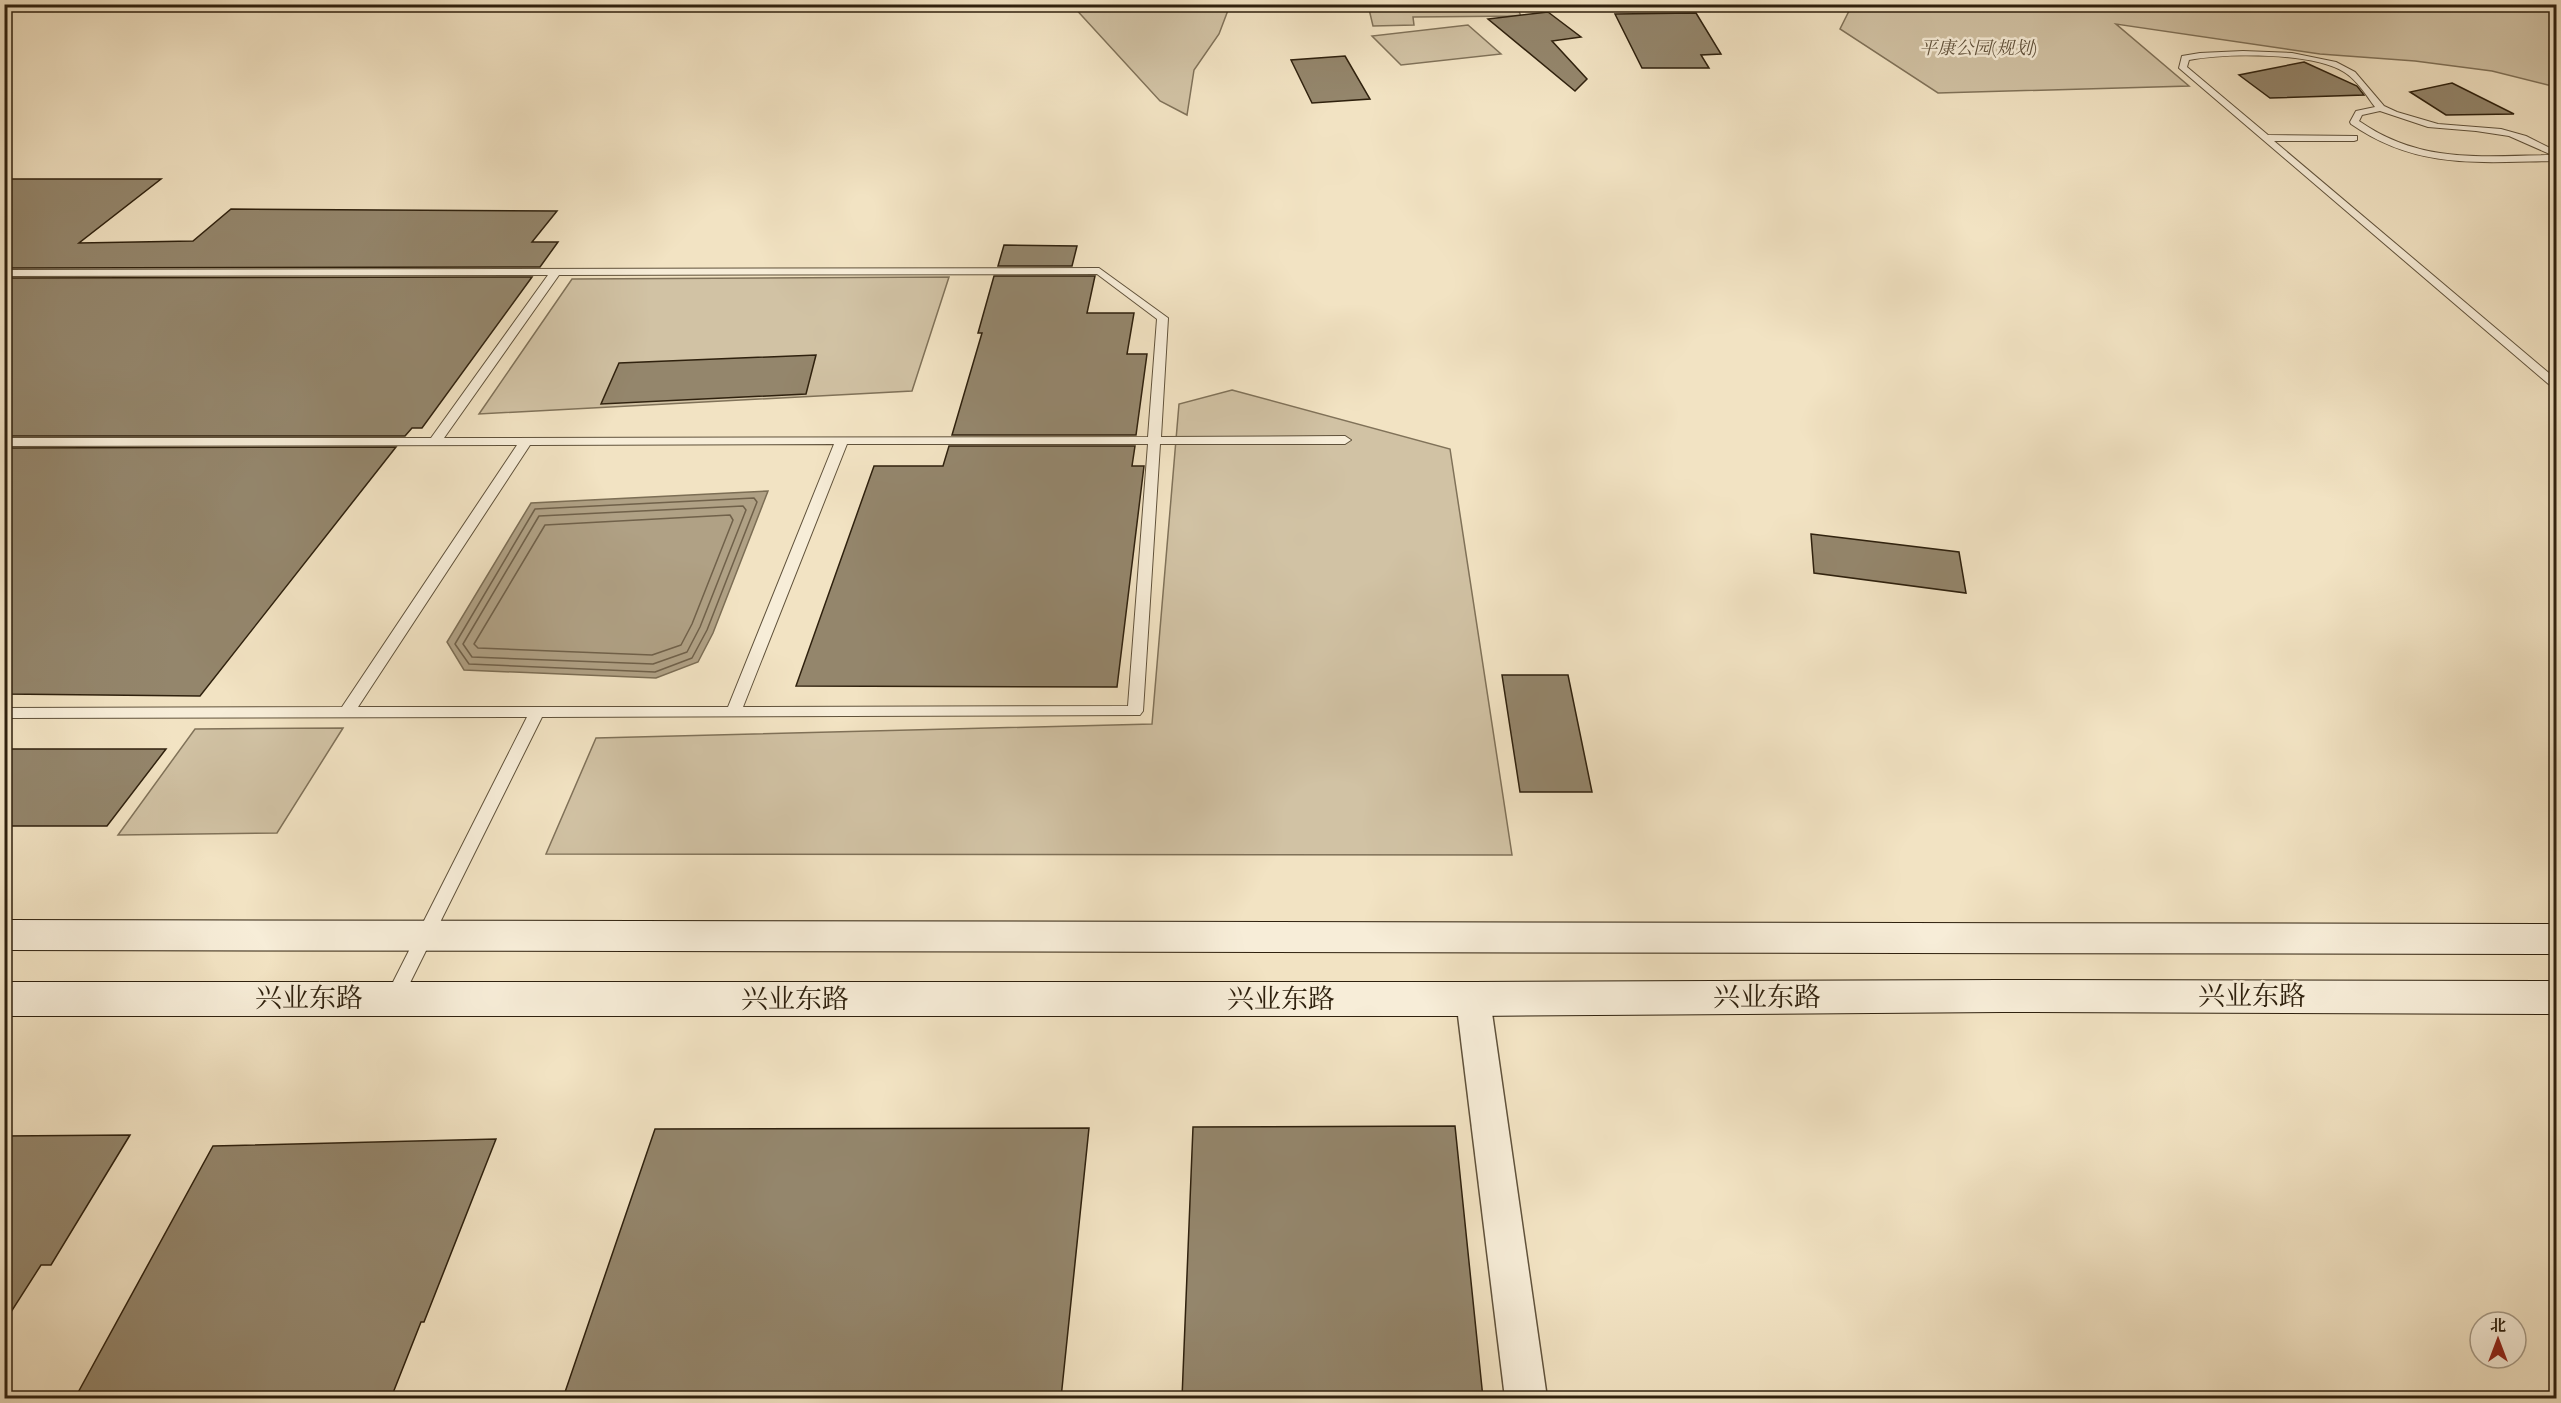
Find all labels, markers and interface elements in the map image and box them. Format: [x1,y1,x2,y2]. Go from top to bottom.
park label: 平康公园(规划) [1919,37,2037,60]
street label: 兴业东路 [2198,980,2306,1013]
street label: 兴业东路 [1713,981,1821,1014]
street label: 兴业东路 [255,982,363,1015]
street label: 兴业东路 [741,983,849,1016]
street label: 兴业东路 [1227,983,1335,1016]
north arrow [2468,1310,2528,1370]
text: 北 [2490,1316,2506,1336]

